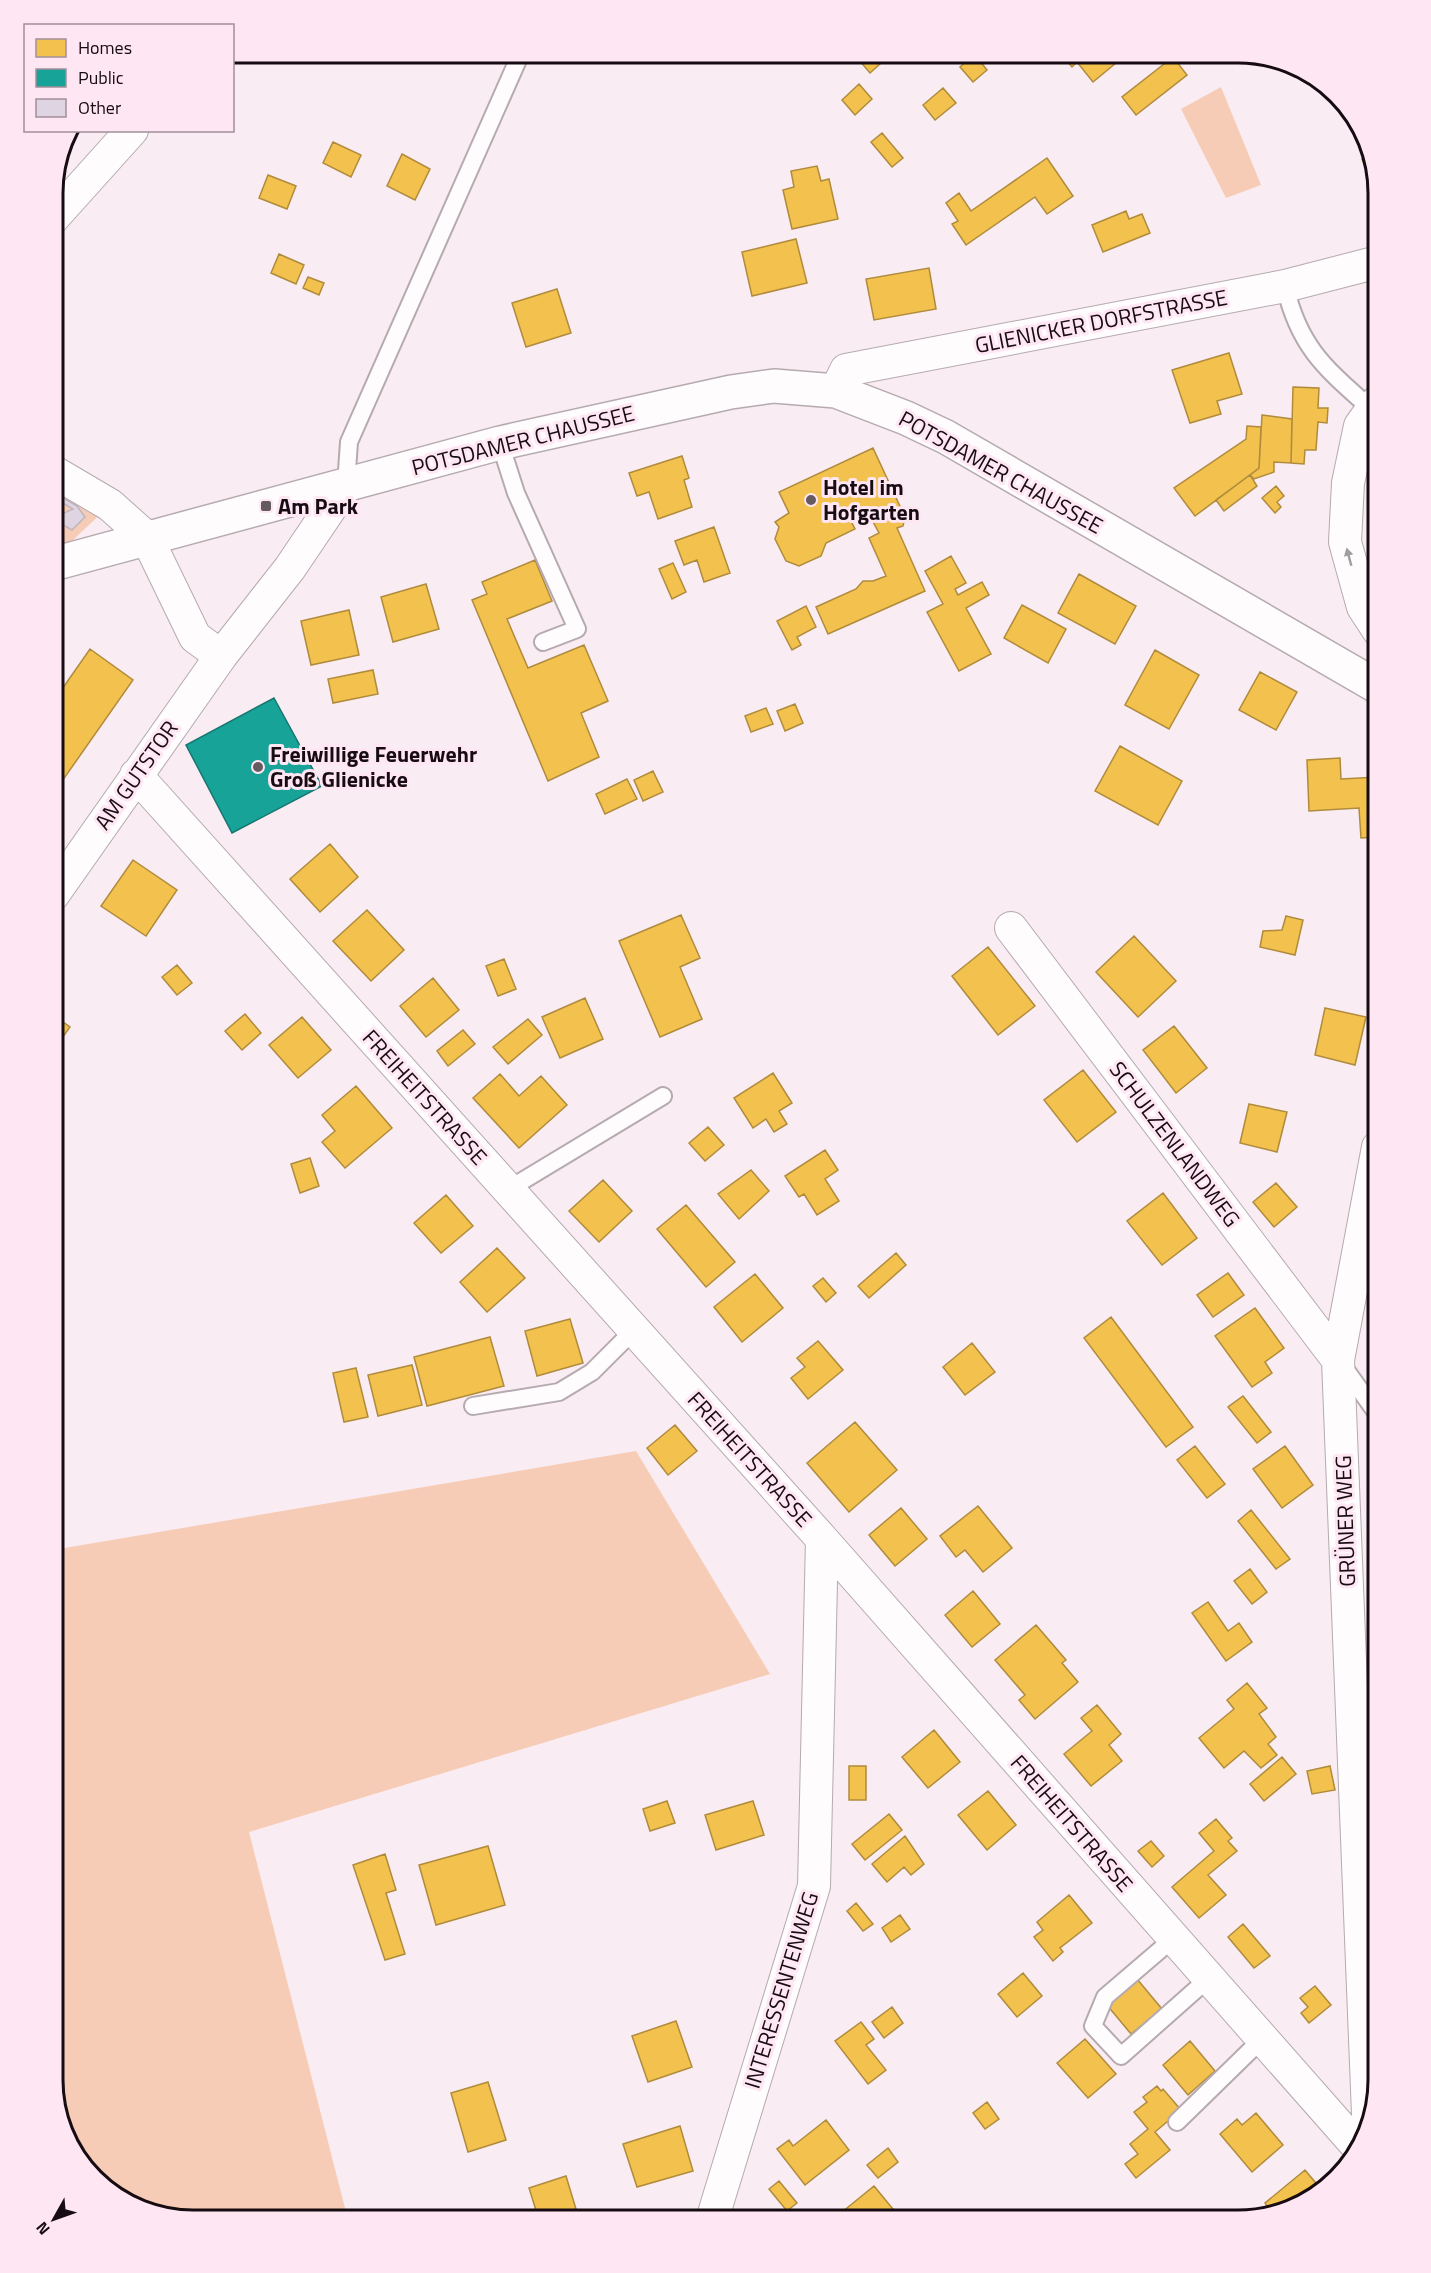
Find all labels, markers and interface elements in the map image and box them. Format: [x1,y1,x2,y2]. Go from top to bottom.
legend [24,24,234,132]
text: Homes [78,34,132,61]
text: Public [78,64,124,91]
text: Other [78,94,121,121]
street label: GLIENICKER DORFSTRASSE [972,280,1230,362]
street label: POTSDAMER CHAUSSEE [408,396,638,484]
street label: POTSDAMER CHAUSSEE [893,402,1109,542]
place label: Hotel im Hofgarten [823,470,920,529]
place label: Am Park [278,489,359,523]
marker: Hotel im Hofgarten [804,493,818,507]
marker: Am Park [259,499,273,513]
one-way arrow [1344,548,1354,566]
street label: AM GUTSTOR [86,713,186,837]
place label: Freiwillige Feuerwehr Groß Glienicke [270,737,477,796]
marker: Freiwillige Feuerwehr Groß Glienicke [251,760,265,774]
street label: FREIHEITSTRASSE [355,1021,495,1173]
street label: SCHULZENLANDWEG [1101,1054,1249,1234]
street label: FREIHEITSTRASSE [680,1383,820,1535]
street label: GRÜNER WEG [1326,1455,1364,1587]
street label: FREIHEITSTRASSE [1003,1747,1141,1899]
street label: INTERESSENTENWEG [735,1887,827,2093]
north arrow [24,2189,84,2249]
text: N [30,2217,55,2241]

